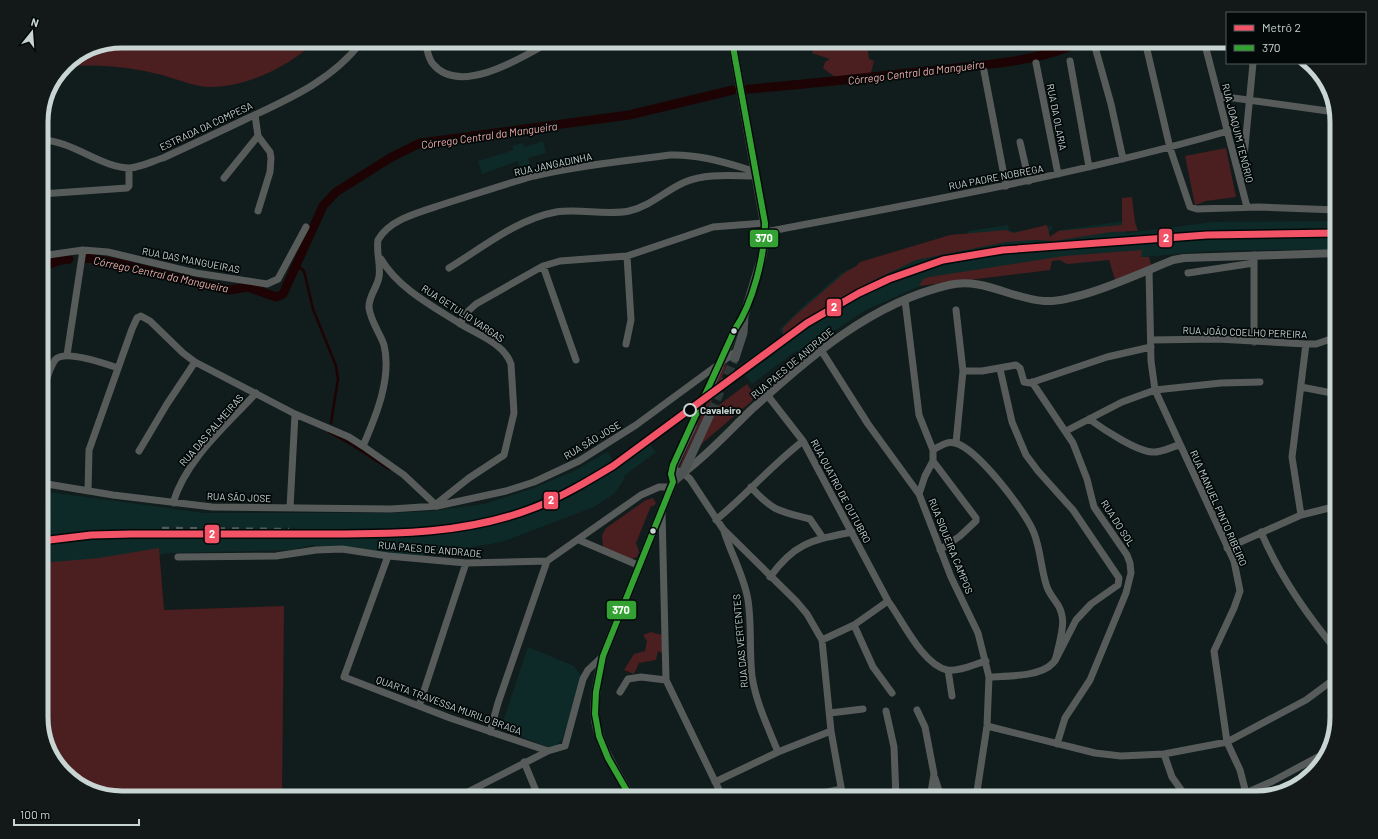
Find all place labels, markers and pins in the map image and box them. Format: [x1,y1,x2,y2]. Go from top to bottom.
unlabelled marker [729,326,739,336]
marker: Cavaleiro [683,403,697,417]
place label: Cavaleiro [700,404,742,416]
unlabelled marker [648,526,658,536]

